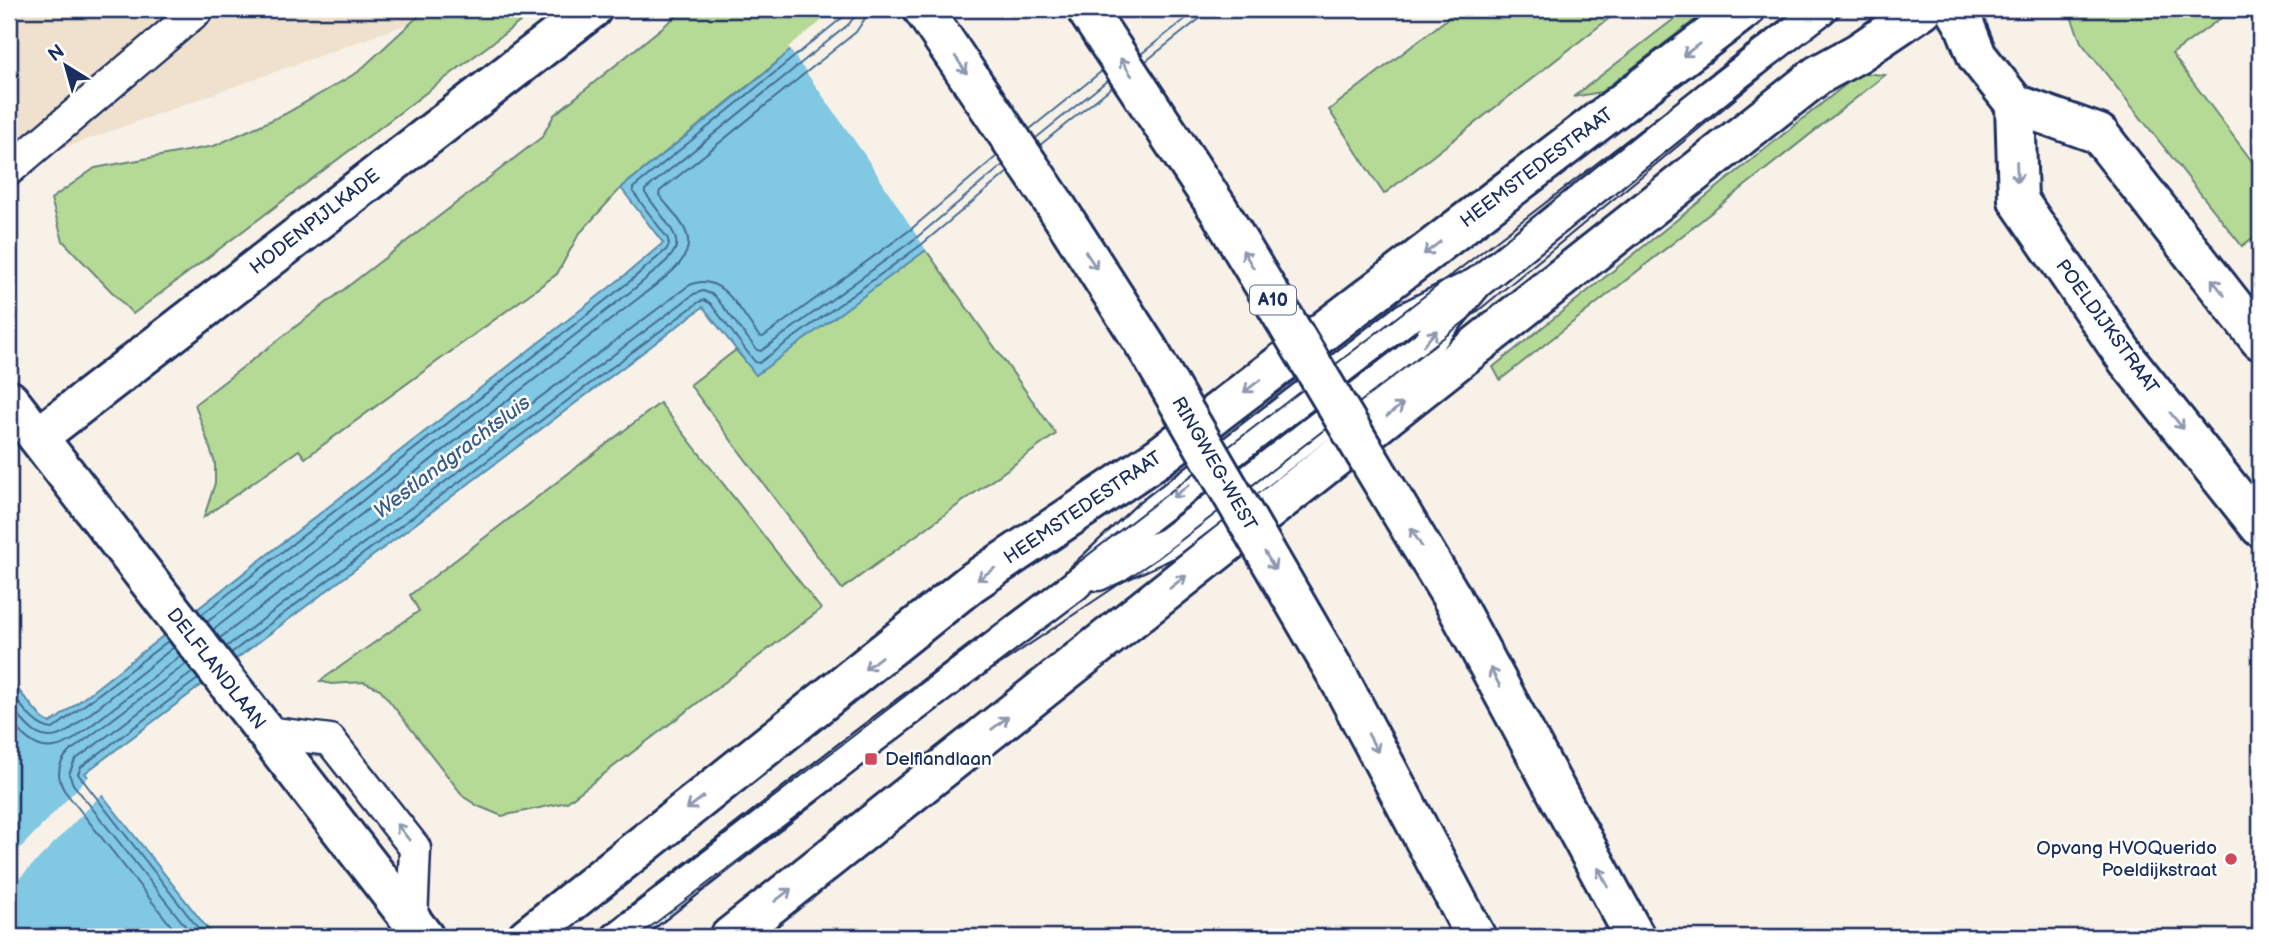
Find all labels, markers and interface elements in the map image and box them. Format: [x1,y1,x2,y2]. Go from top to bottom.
north arrow [32,32,102,102]
text: N [44,40,69,67]
one-way arrow [1682,43,1701,58]
one-way arrow [954,55,968,74]
one-way arrow [1118,58,1133,77]
street label: HEEMSTEDESTRAAT [1456,103,1618,233]
one-way arrow [2010,160,2023,183]
street label: HODENPIJLKADE [246,164,384,280]
one-way arrow [1424,241,1442,256]
one-way arrow [1241,249,1255,269]
one-way arrow [1084,250,1098,270]
street label: POELDIJKSTRAAT [2050,255,2164,399]
one-way arrow [2211,278,2226,296]
road number: A10 [1250,286,1296,314]
one-way arrow [1422,330,1438,348]
one-way arrow [1243,379,1261,394]
water label: Westlandgrachtsluis [369,390,536,524]
street label: RINGWEG-WEST [1166,393,1262,535]
one-way arrow [1385,403,1404,418]
one-way arrow [2169,412,2184,430]
street label: HEEMSTEDESTRAAT [1000,446,1167,569]
one-way arrow [1172,483,1191,498]
one-way arrow [1409,528,1423,548]
one-way arrow [1264,550,1278,570]
one-way arrow [976,567,996,581]
one-way arrow [1169,574,1187,589]
street label: DELFLANDLAAN [161,604,271,734]
one-way arrow [865,655,883,670]
one-way arrow [1488,667,1501,688]
one-way arrow [990,716,1009,731]
one-way arrow [1367,732,1381,752]
place label: Delflandlaan [885,748,992,771]
marker: Delflandlaan [863,751,879,767]
one-way arrow [686,796,704,811]
one-way arrow [395,824,410,842]
place label: Opvang HVOQuerido Poeldijkstraat [2036,837,2217,882]
marker: Opvang HVOQuerido Poeldijkstraat [2223,851,2239,867]
one-way arrow [1595,867,1609,888]
one-way arrow [774,887,792,902]

